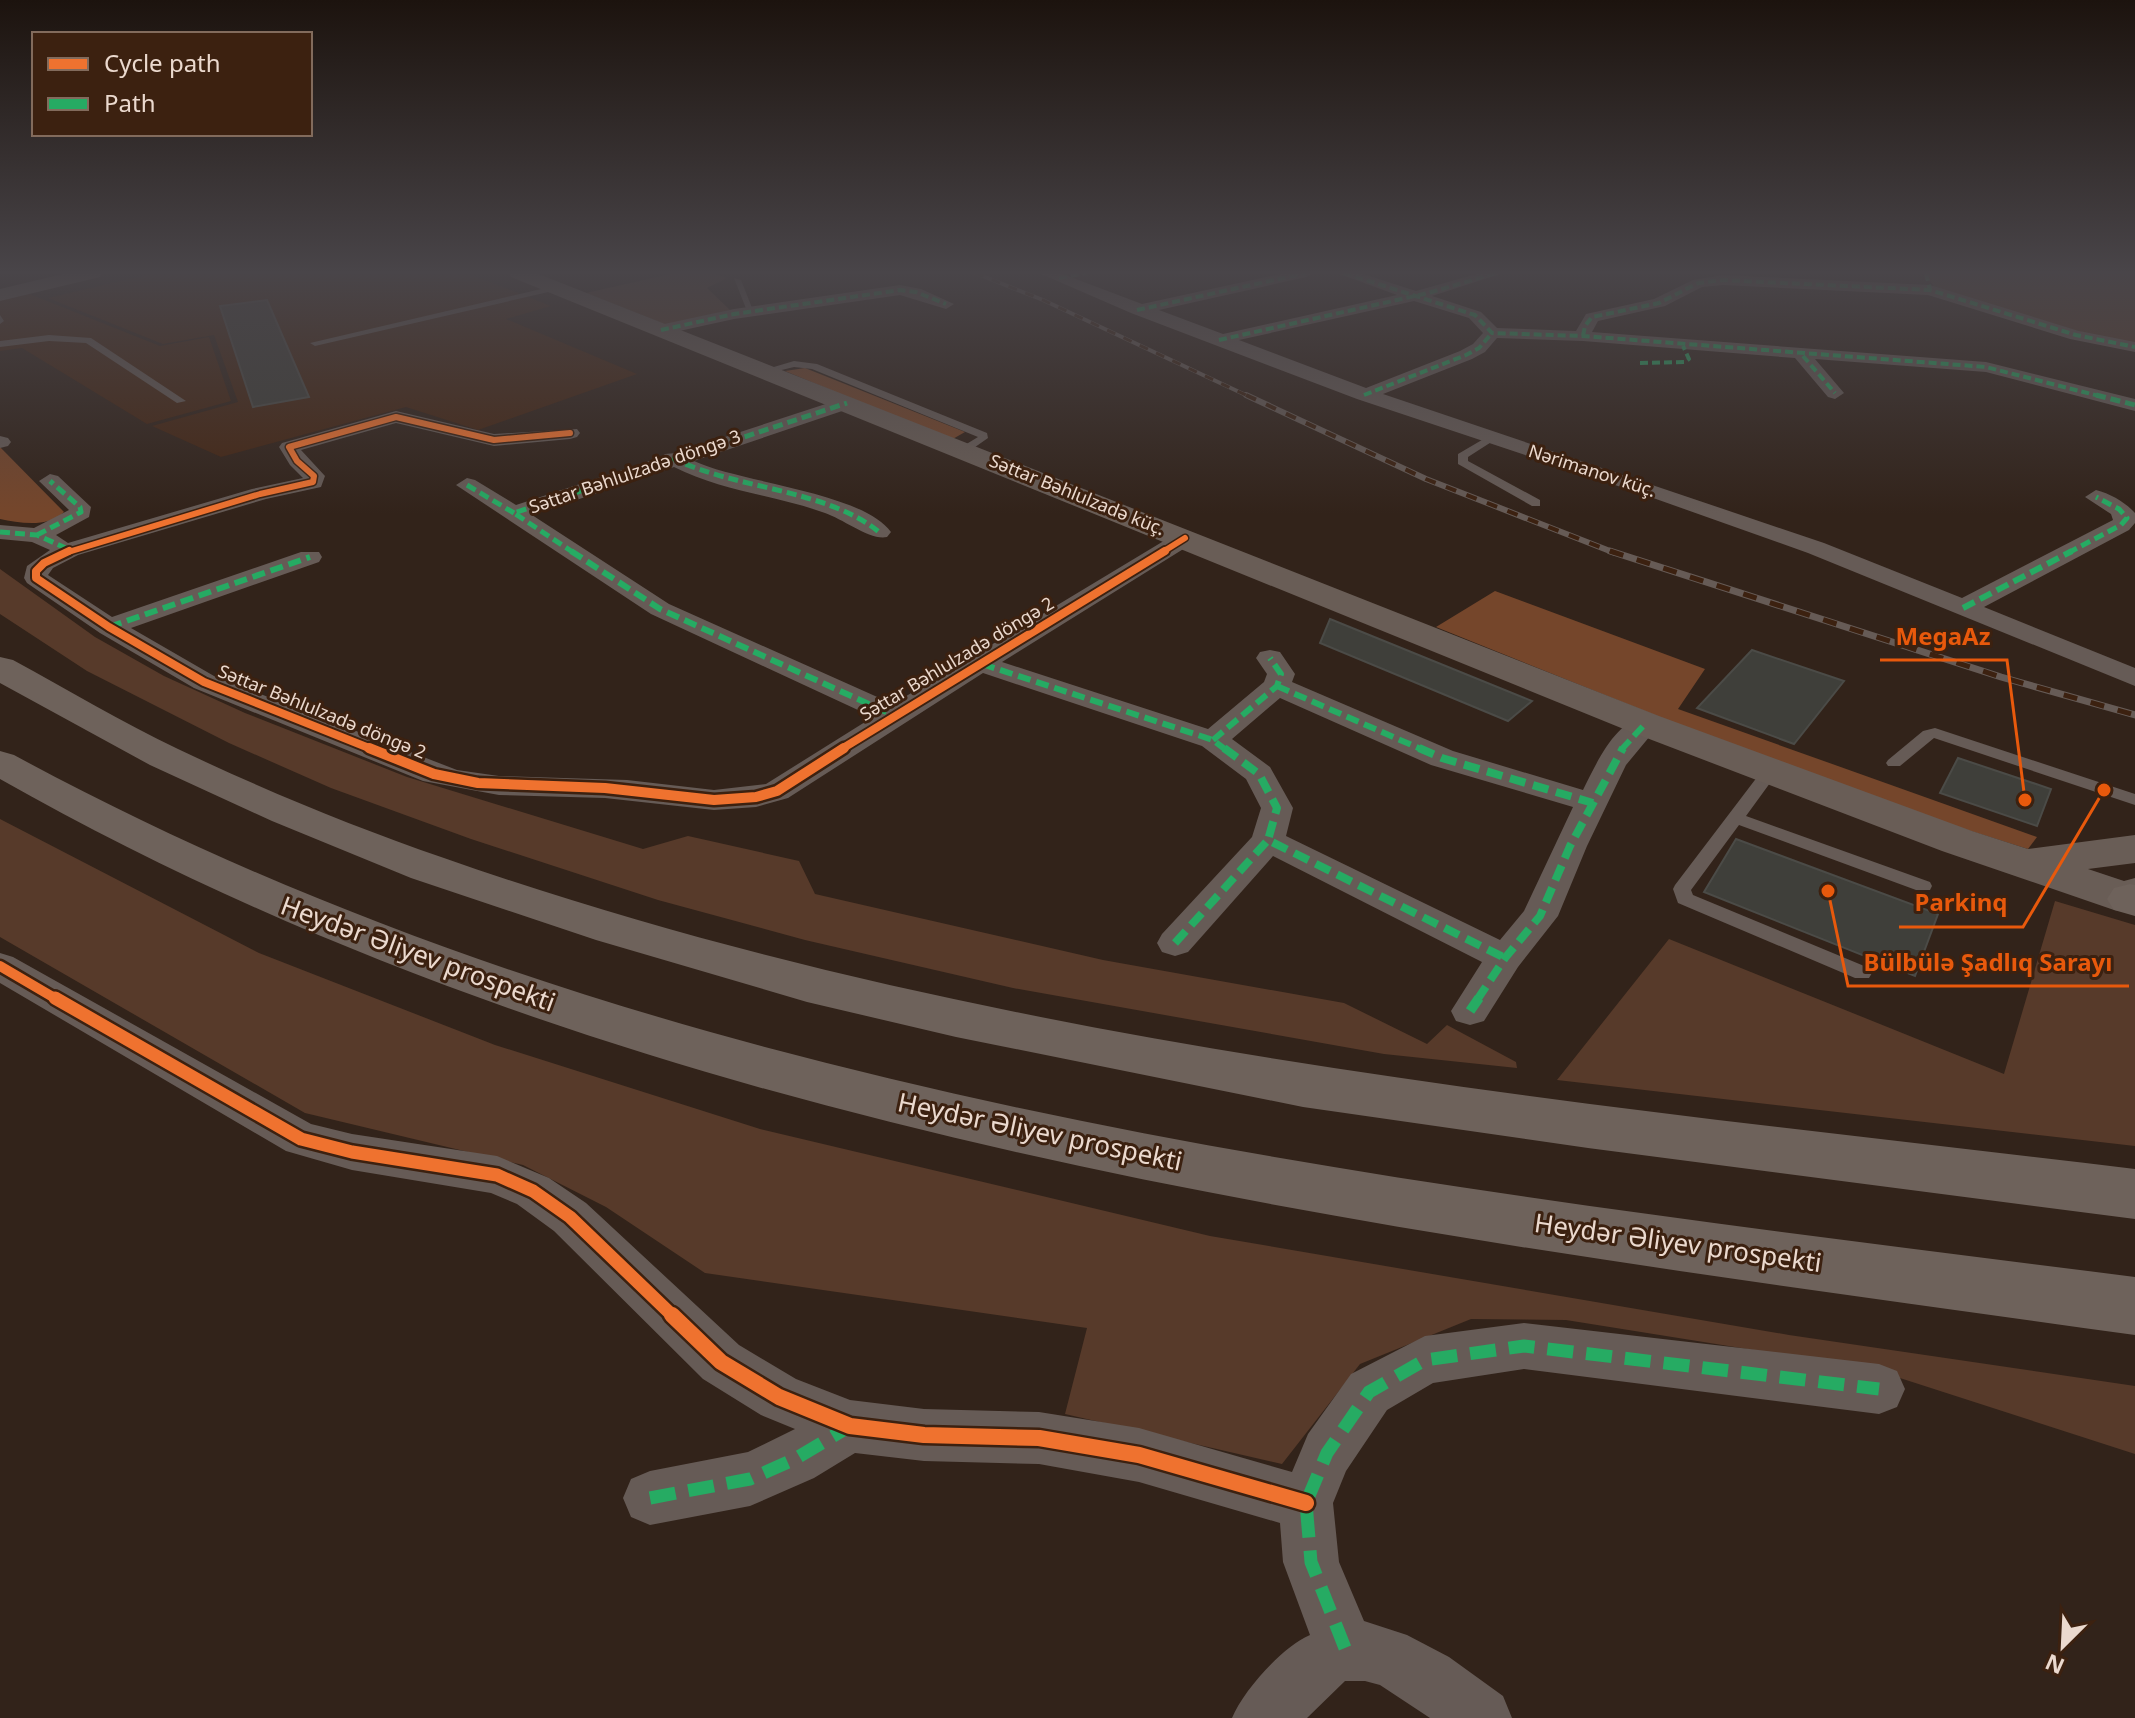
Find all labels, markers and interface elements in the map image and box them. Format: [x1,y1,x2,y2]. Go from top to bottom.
legend [32,32,312,136]
text: Cycle path [104,46,221,79]
text: Path [104,86,155,119]
street label: Səttar Bəhlulzadə döngə 3 [526,424,744,519]
street label: Nərimanov küç. [1526,438,1659,502]
street label: Səttar Bəhlulzadə küç. [986,448,1169,540]
street label: Səttar Bəhlulzadə döngə 2 [855,591,1058,726]
callout: MegaAz [1880,612,2007,660]
text: MegaAz [1896,619,1991,652]
street label: Səttar Bəhlulzadə döngə 2 [215,658,430,764]
callout: Parkinq [1899,879,2023,927]
text: Parkinq [1915,885,2007,918]
street label: Heydər Əliyev prospekti [276,887,561,1020]
callout: Bülbülə Şadlıq Sarayı [1848,938,2129,986]
text: Bülbülə Şadlıq Sarayı [1864,945,2112,978]
street label: Heydər Əliyev prospekti [895,1083,1186,1179]
street label: Heydər Əliyev prospekti [1532,1204,1824,1280]
north arrow [2023,1606,2103,1686]
text: N [2040,1648,2069,1683]

